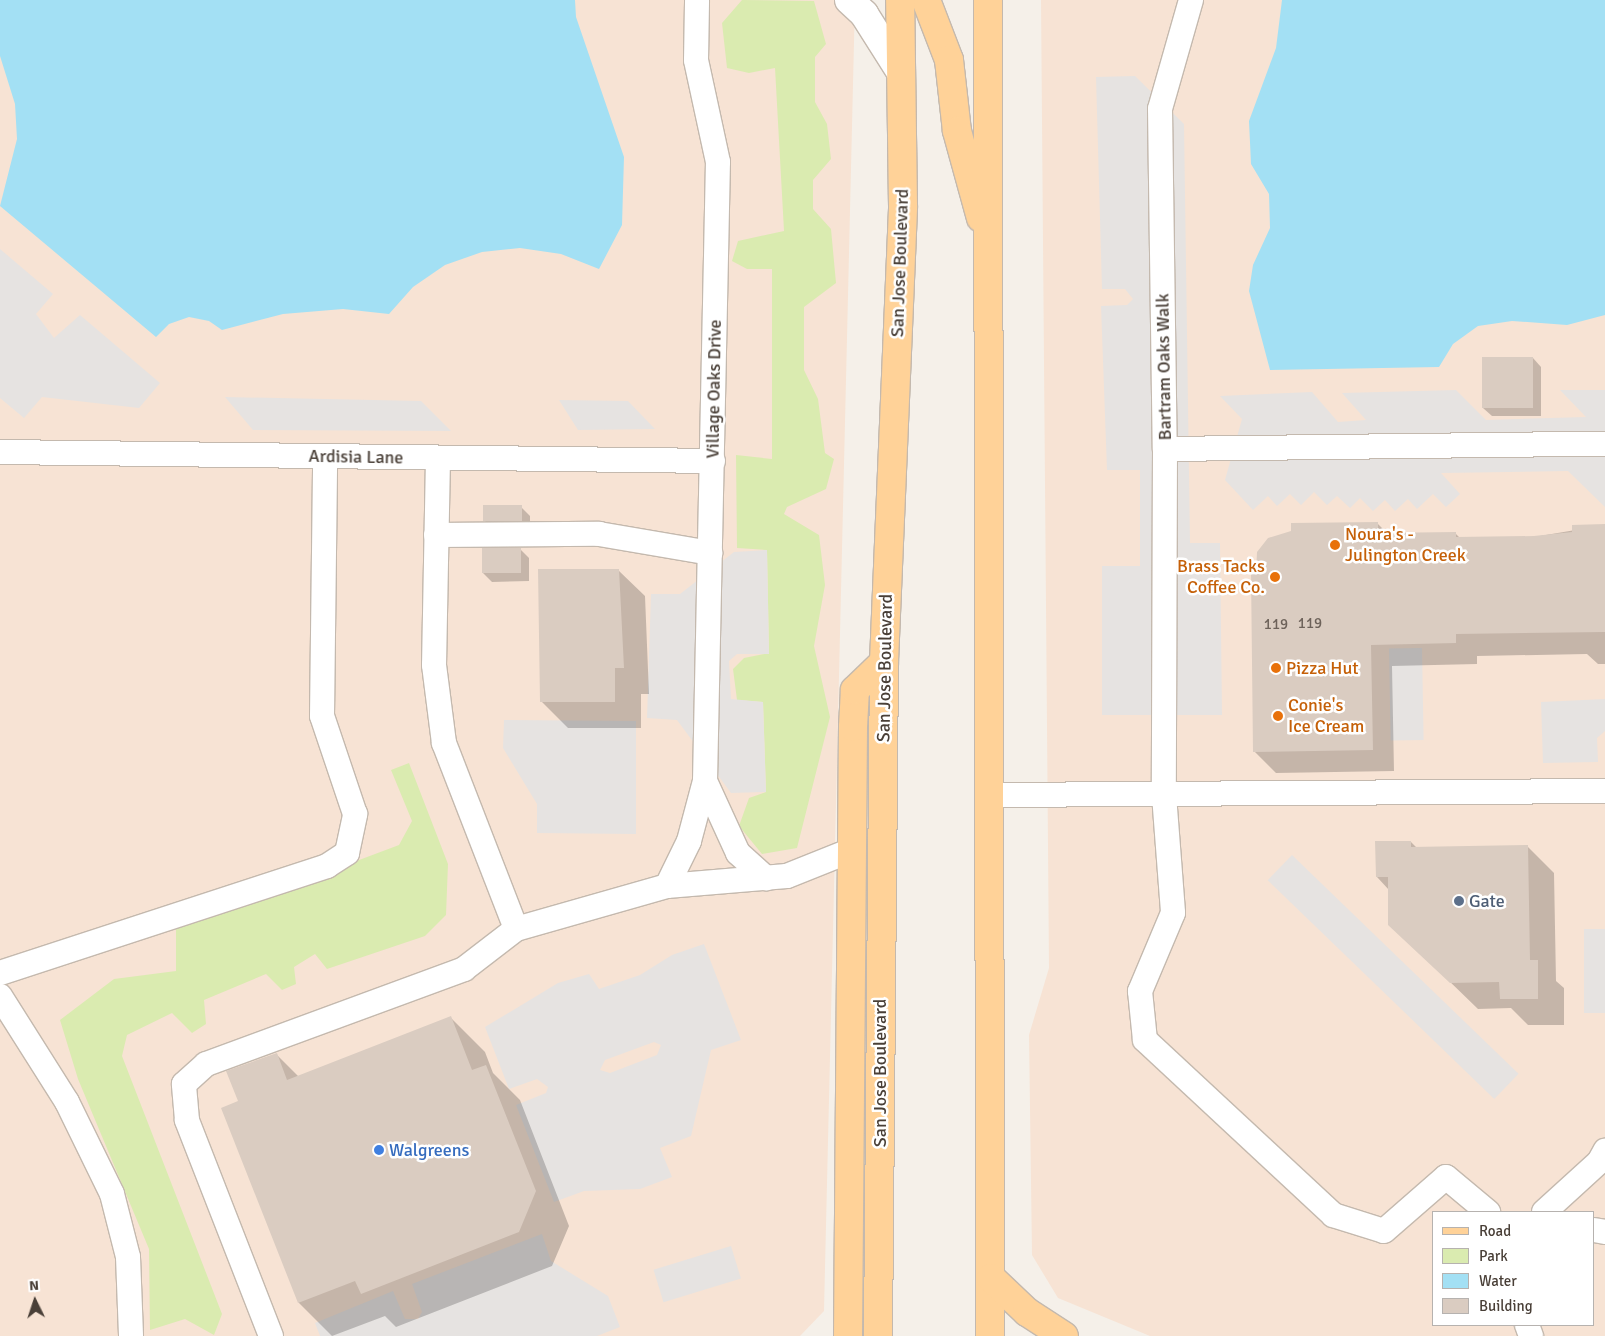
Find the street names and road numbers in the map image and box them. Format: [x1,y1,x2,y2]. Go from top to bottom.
street label: San Jose Boulevard [887,188,913,338]
street label: Bartram Oaks Walk [1152,293,1176,441]
street label: Village Oaks Drive [702,319,726,459]
street label: Ardisia Lane [308,445,404,469]
street label: San Jose Boulevard [873,594,897,742]
street label: San Jose Boulevard [869,999,891,1147]

